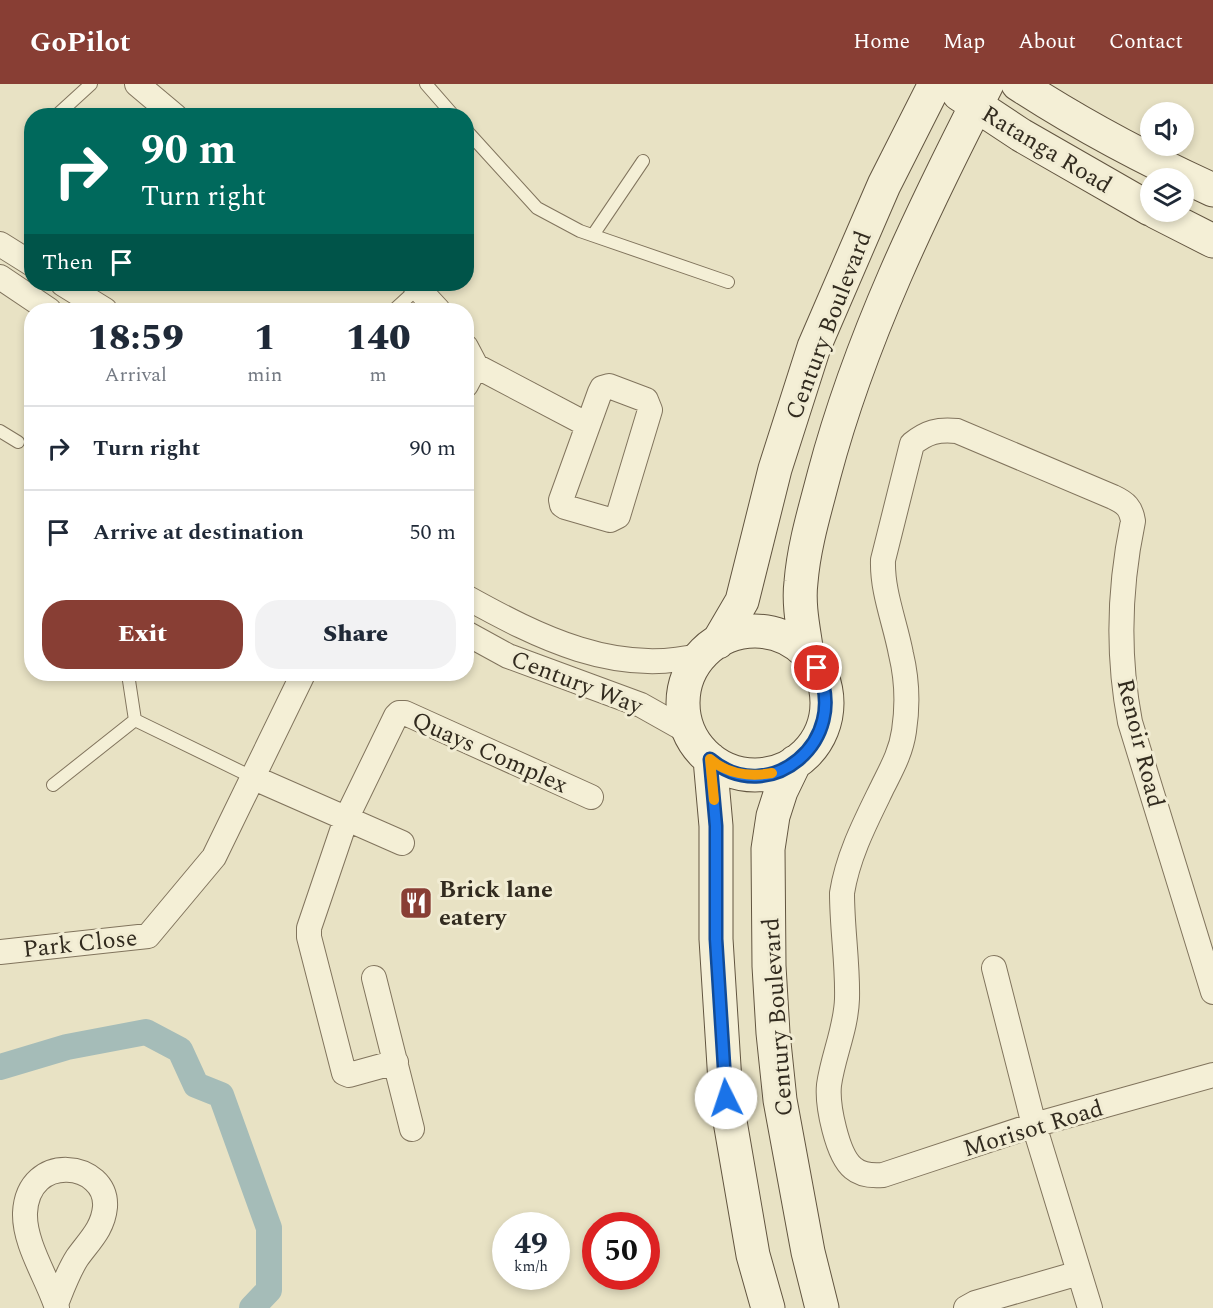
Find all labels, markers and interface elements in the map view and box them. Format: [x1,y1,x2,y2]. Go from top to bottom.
text: GoPilot [30,21,131,64]
text: Home [853,26,910,58]
text: Map [943,26,985,58]
text: About [1018,26,1076,58]
text: Contact [1109,26,1183,58]
street label: Ratanga Road [974,97,1119,203]
map controls [1140,102,1194,222]
button: sound [1140,102,1194,156]
text: 90 m [141,119,236,182]
icon: right [42,132,120,210]
button: layers [1140,168,1194,222]
text: Turn right [141,176,266,218]
street label: Century Boulevard [776,226,881,425]
text: Then [42,246,93,279]
icon: arrive [105,246,138,279]
text: 18:59 [87,311,184,366]
text: 1 [254,311,276,366]
text: 140 [346,311,411,366]
text: Arrival [105,360,167,390]
text: min [247,360,282,390]
text: m [370,360,387,390]
icon: right [42,432,75,465]
text: Turn right [93,432,200,465]
text: 90 m [410,432,456,465]
icon: arrive [42,516,75,549]
text: Arrive at destination [93,516,304,549]
text: 50 m [410,516,456,549]
button: Exit [42,600,243,669]
button: Share [255,600,456,669]
street label: Century Way [506,641,649,725]
pin [791,642,842,693]
icon: arrive [800,651,833,684]
street label: Renoir Road [1107,675,1173,811]
street label: Quays Complex [406,702,573,803]
place label: Brick lane eatery [439,872,553,936]
restaurant icon: Brick lane eatery [398,885,434,921]
street label: Century Boulevard [753,916,803,1118]
street label: Park Close [21,920,139,968]
position arrow [694,1066,758,1130]
street label: Morisot Road [959,1091,1108,1167]
speed limit sign: 50 [582,1212,660,1290]
text: 49 [514,1221,548,1267]
text: km/h [514,1255,548,1278]

